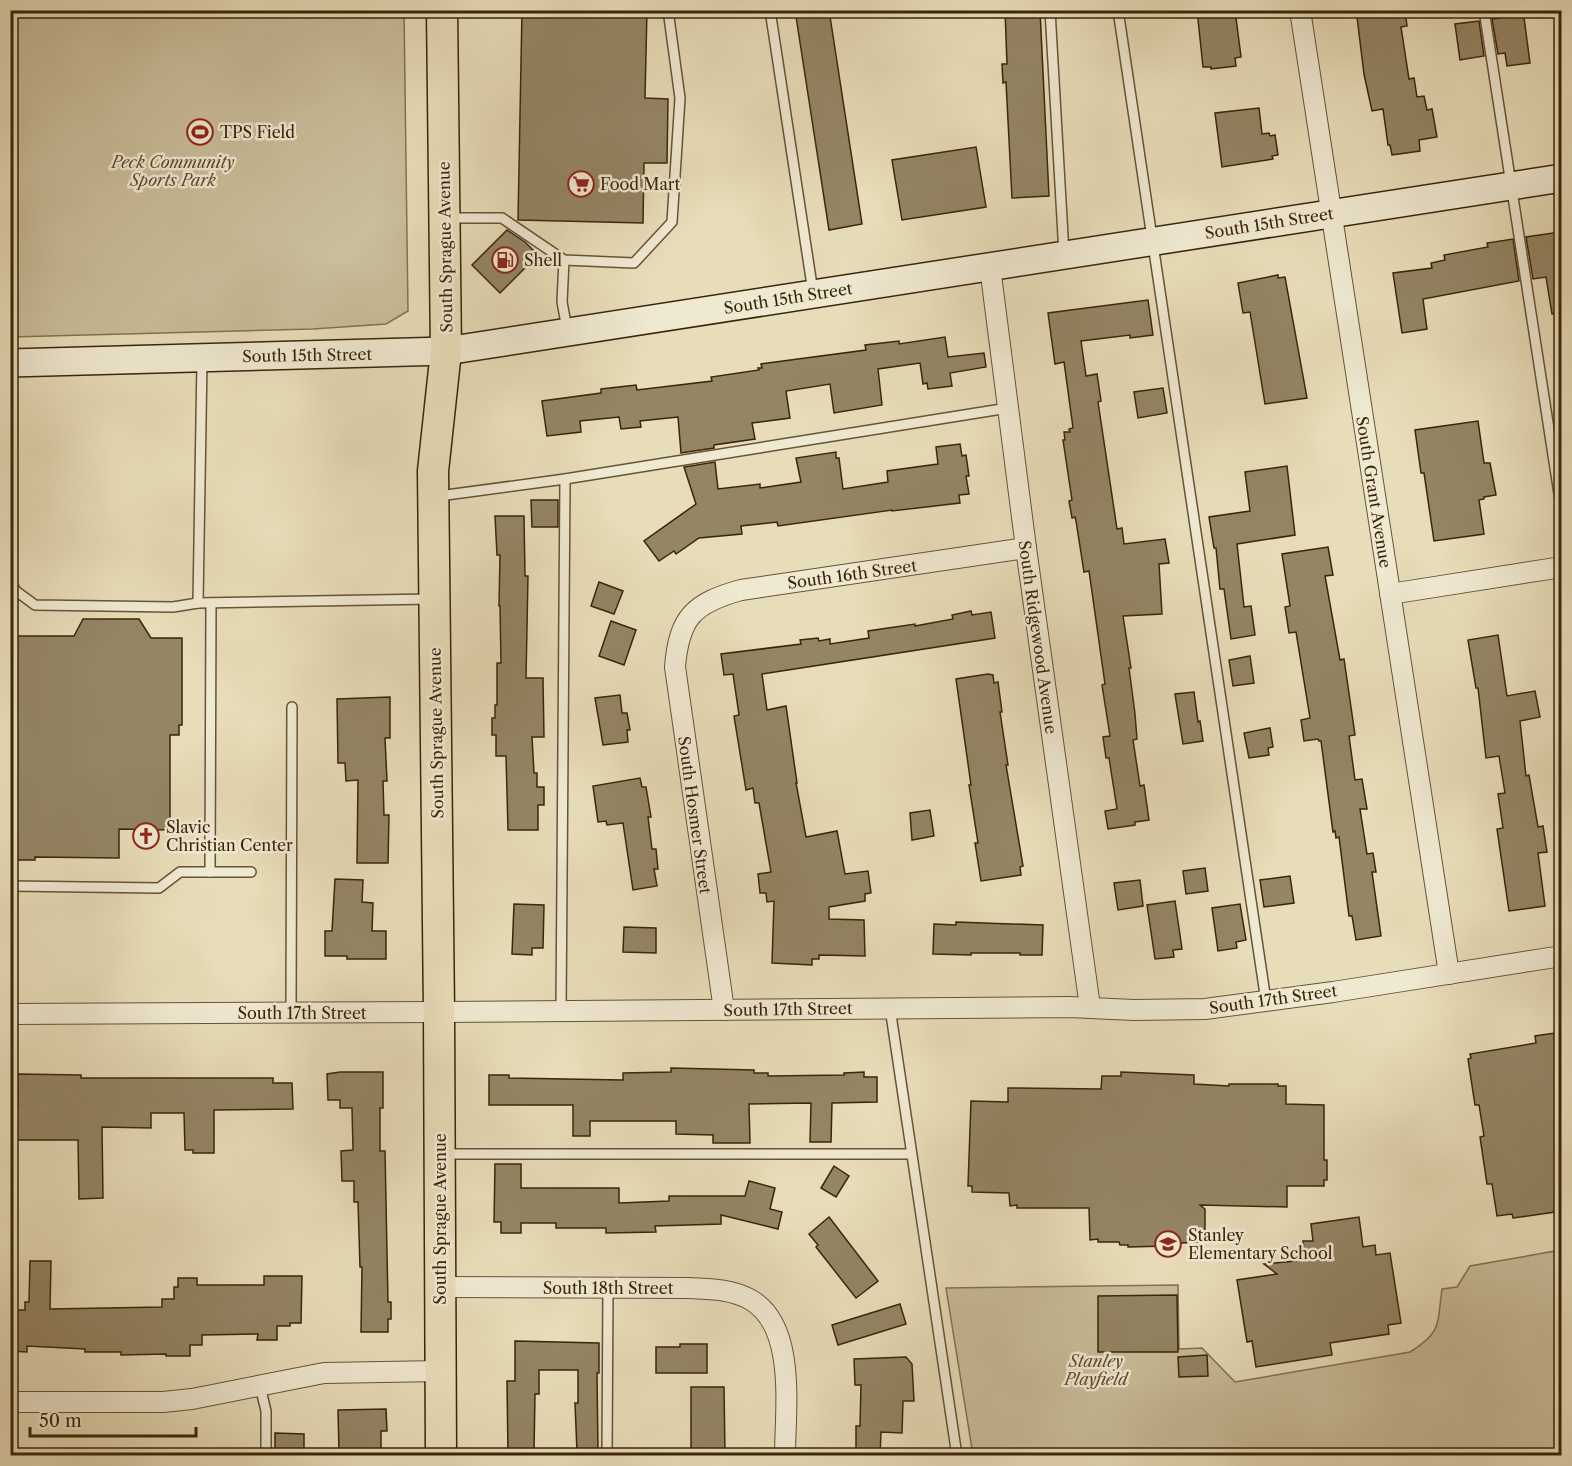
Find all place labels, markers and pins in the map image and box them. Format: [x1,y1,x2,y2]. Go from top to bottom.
sports icon: TPS Field [185,117,215,147]
place label: TPS Field [220,122,295,142]
supermarket icon: Food Mart [566,169,596,199]
place label: Food Mart [600,174,681,194]
fuel station icon: Shell [490,245,520,275]
place label: Shell [524,250,562,270]
place label: Slavic Christian Center [166,817,293,855]
church icon: Slavic Christian Center [131,821,161,851]
place label: Stanley Elementary School [1188,1225,1333,1263]
school or university icon: Stanley Elementary School [1153,1229,1183,1259]

